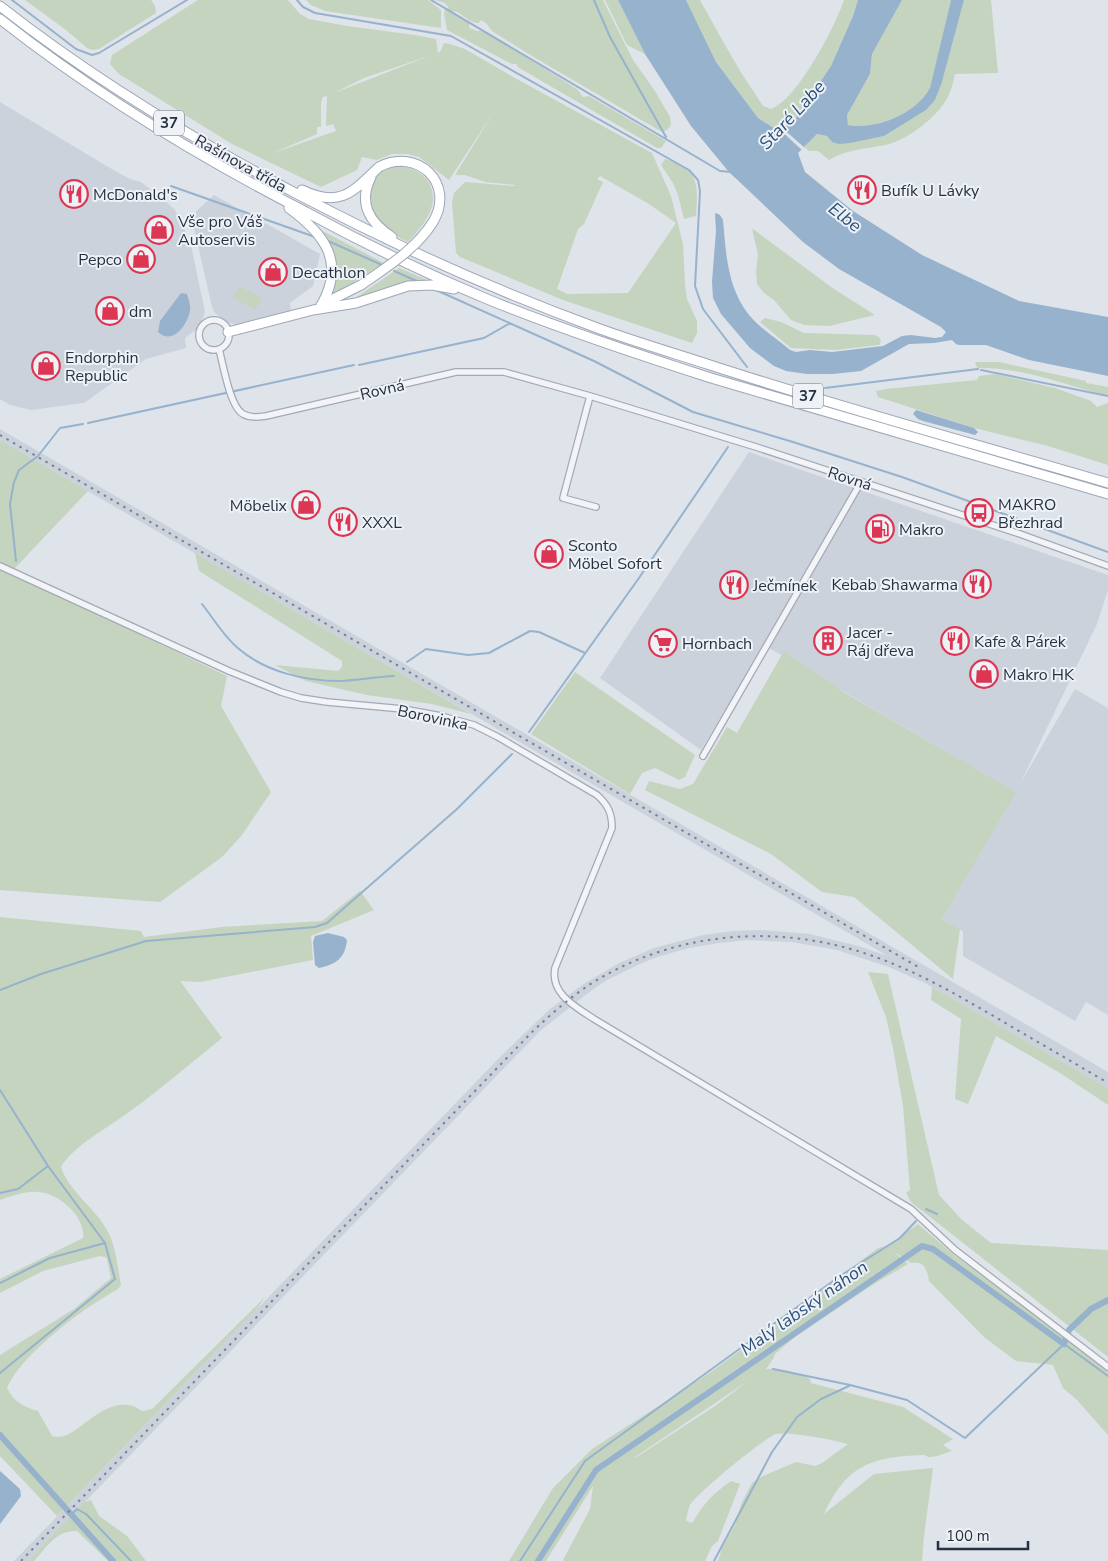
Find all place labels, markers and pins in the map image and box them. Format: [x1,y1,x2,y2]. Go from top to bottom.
restaurant icon: Bufík U Lávky [847,175,877,205]
restaurant icon: McDonald's [59,179,89,209]
place label: Bufík U Lávky [881,180,980,202]
place label: McDonald's [93,184,178,206]
place label: Vše pro Váš Autoservis [177,211,263,251]
shop icon: Vše pro Váš Autoservis [144,215,174,245]
shop icon: Pepco [126,244,156,274]
place label: Pepco [78,249,122,271]
shop icon: Decathlon [258,257,288,287]
place label: Decathlon [292,262,366,284]
shop icon: dm [95,296,125,326]
place label: dm [129,301,152,323]
place label: Endorphin Republic [65,347,139,387]
shop icon: Endorphin Republic [31,351,61,381]
shop icon: Möbelix [291,490,321,520]
place label: MAKRO Březhrad [998,494,1063,534]
place label: Möbelix [230,495,288,517]
bus stop icon: MAKRO Březhrad [964,498,994,528]
restaurant icon: XXXL [328,507,358,537]
place label: XXXL [362,512,402,534]
fuel station icon: Makro [865,514,895,544]
place label: Makro [899,519,944,541]
place label: Sconto Möbel Sofort [568,535,662,575]
shop icon: Sconto Möbel Sofort [534,539,564,569]
restaurant icon: Kebab Shawarma [962,569,992,599]
restaurant icon: Ječmínek [719,570,749,600]
place label: Kebab Shawarma [831,574,958,596]
place label: Ječmínek [752,575,818,597]
place label: Jacer - Ráj dřeva [846,622,914,662]
building icon: Jacer - Ráj dřeva [813,626,843,656]
restaurant icon: Kafe & Párek [940,626,970,656]
supermarket icon: Hornbach [648,628,678,658]
place label: Kafe & Párek [974,631,1067,653]
place label: Hornbach [682,633,752,655]
shop icon: Makro HK [969,659,999,689]
place label: Makro HK [1003,664,1075,686]

